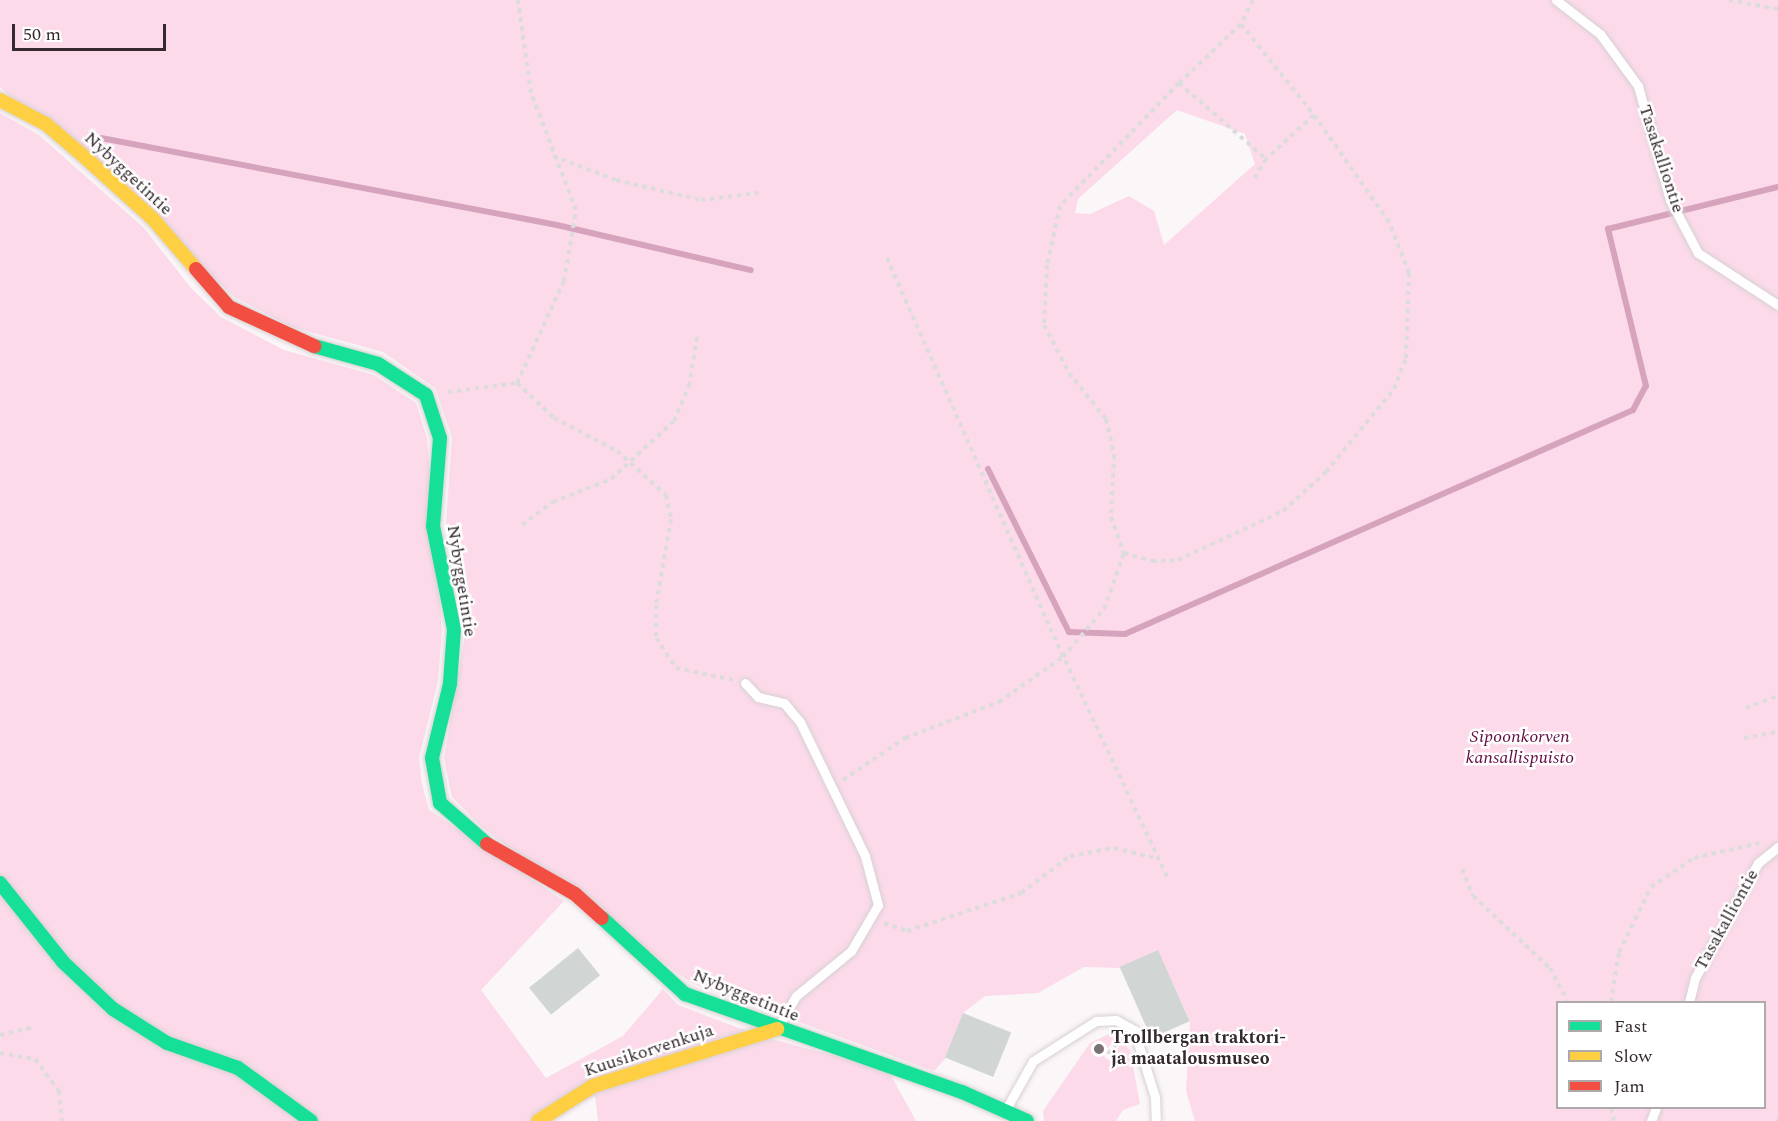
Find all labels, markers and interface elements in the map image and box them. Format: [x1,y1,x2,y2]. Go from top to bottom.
scale bar [15,12,170,50]
text: 50 m [23,21,61,48]
street label: Tasakalliontie [1633,102,1689,216]
street label: Nybyggetintie [79,128,177,220]
street label: Nybyggetintie [442,524,480,638]
park label: Sipoonkorven kansallispuisto [1466,727,1574,770]
street label: Tasakalliontie [1690,866,1764,974]
street label: Nybyggetintie [690,965,802,1027]
legend [1556,1001,1766,1109]
text: Fast [1614,1013,1647,1040]
street label: Kuusikorvenkuja [582,1020,716,1082]
place label: Trollbergan traktori- ja maatalousmuseo [1111,1028,1286,1070]
marker: Trollbergan traktori- ja maatalousmuseo [1092,1042,1106,1056]
text: Slow [1614,1043,1652,1070]
text: Jam [1614,1073,1645,1100]

